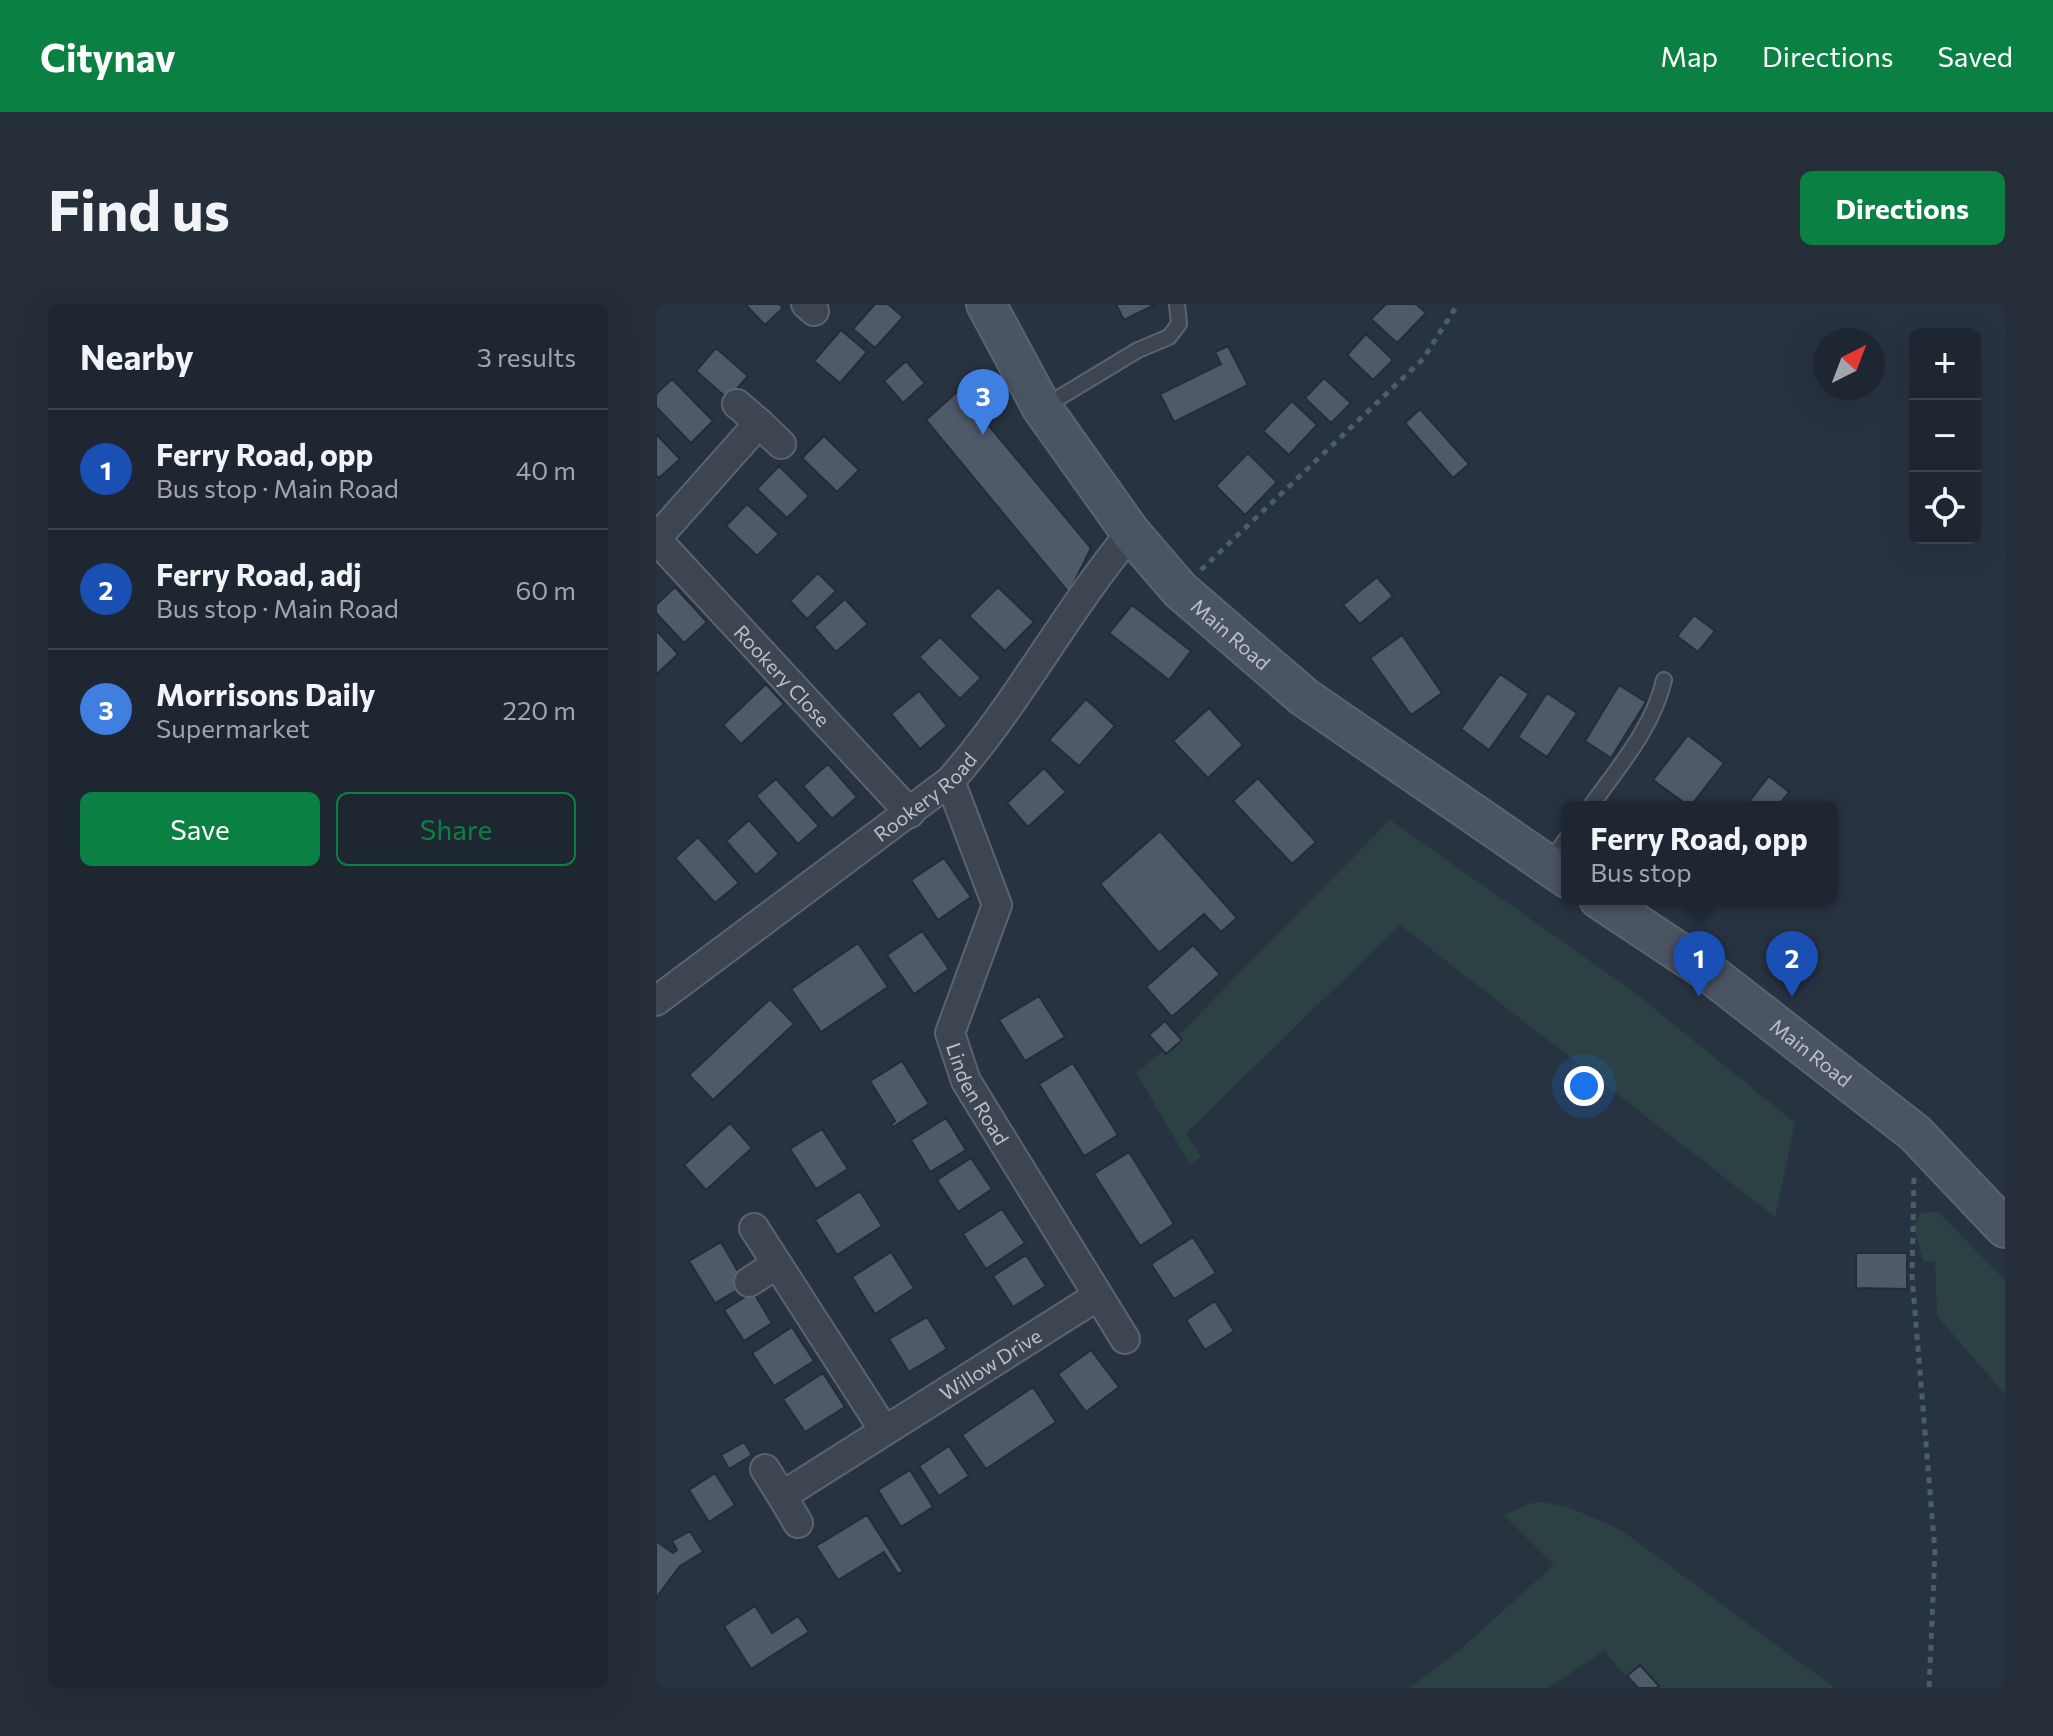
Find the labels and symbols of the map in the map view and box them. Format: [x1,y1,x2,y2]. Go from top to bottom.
north arrow [1813,328,1885,400]
pin: 3 [957,369,1009,435]
street label: Main Road [1187,593,1275,675]
street label: Rookery Close [729,620,835,731]
street label: Rookery Road [869,747,981,846]
pin: 1 [1673,931,1725,997]
pin: 2 [1766,931,1818,997]
street label: Main Road [1766,1013,1857,1091]
street label: Linden Road [942,1040,1014,1149]
your location [1564,1066,1604,1106]
street label: Willow Drive [935,1323,1046,1405]

